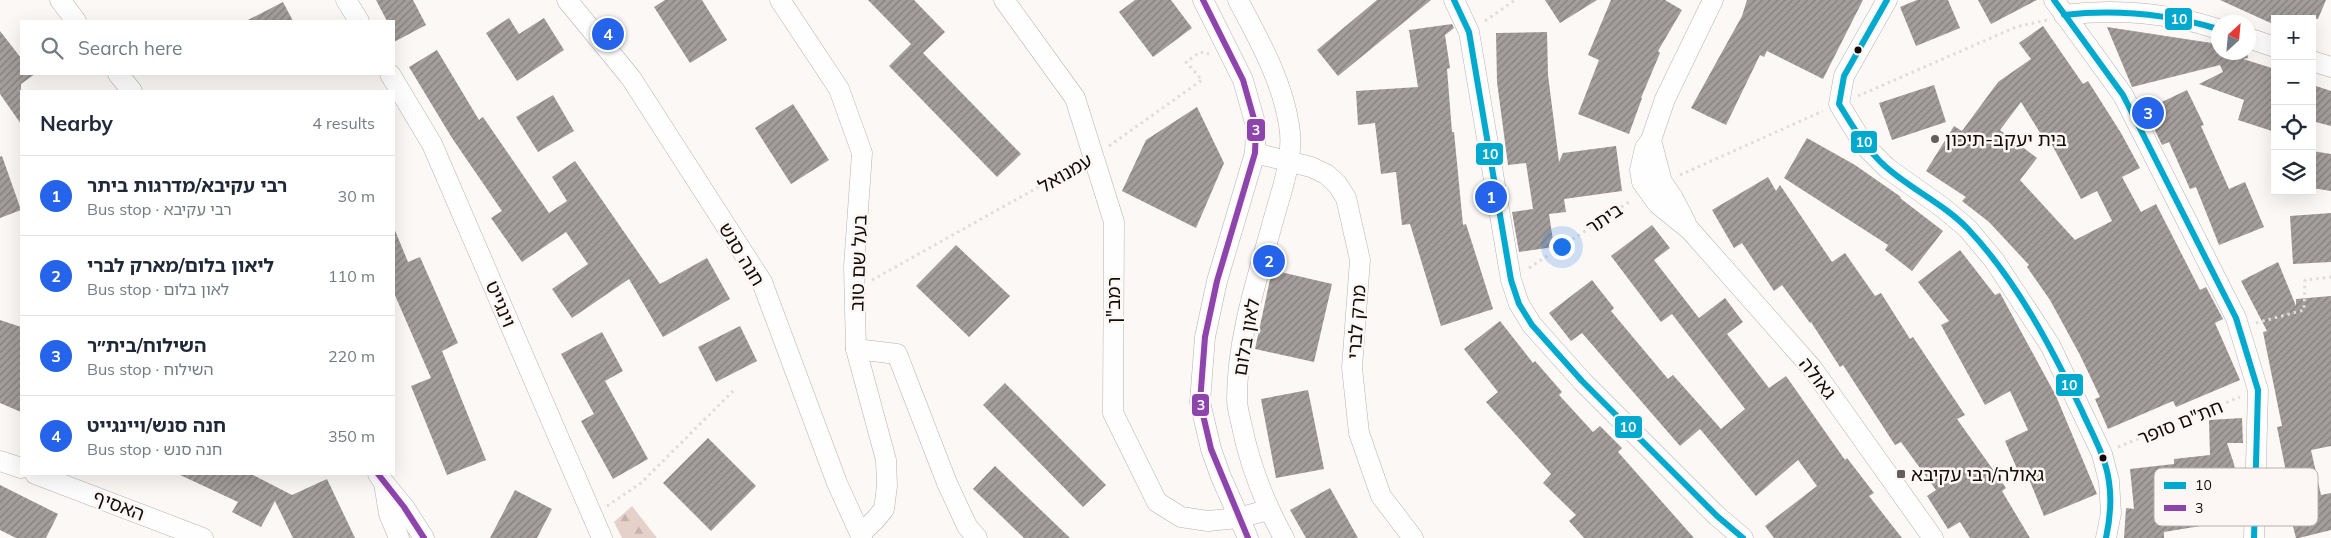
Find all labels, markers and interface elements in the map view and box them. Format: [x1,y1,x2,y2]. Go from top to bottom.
line badge: 10 [2164,7,2193,31]
text: 10 [2171,10,2187,28]
pin: 4 [592,15,624,53]
north arrow [2211,15,2256,60]
map controls [2271,15,2316,195]
button: + [2271,15,2316,60]
search box [20,20,395,75]
icon: search [38,34,66,62]
text: Search here [78,36,182,60]
unlabelled marker [1853,45,1863,55]
button: − [2271,60,2316,105]
pin: 3 [2132,94,2164,132]
button: locate [2271,105,2316,150]
text: Nearby [40,110,113,136]
text: 4 results [312,113,375,133]
line badge: 3 [1246,118,1266,142]
text: 3 [1252,121,1260,139]
place label: בית יעקב-תיכון [1945,127,2067,151]
line badge: 10 [1850,130,1878,154]
text: 10 [1856,133,1872,151]
marker: בית יעקב-תיכון [1929,133,1941,145]
line badge: 10 [1475,142,1504,166]
text: 10 [1482,145,1498,163]
street label: עמנואל [1034,148,1096,198]
button: layers [2271,150,2316,195]
text: רבי עקיבא/מדרגות ביתר [87,173,287,197]
pin: 1 [1475,178,1507,216]
text: 1 [51,186,61,206]
text: 30 m [338,186,375,206]
street label: ביתר [1581,197,1627,239]
text: Bus stop · רבי עקיבא [87,199,232,219]
street label: בעל שם טוב [844,214,872,312]
street label: חנה סנש [714,218,770,290]
your location [1549,234,1575,260]
pin: 2 [1253,242,1285,280]
text: ליאון בלום/מארק לברי [87,253,274,277]
text: 2 [51,266,61,286]
text: 110 m [328,266,375,286]
street label: וינגייט [481,277,521,331]
street label: רמב"ן [1101,277,1125,323]
text: Bus stop · לאון בלום [87,279,229,299]
street label: מרק לברי [1341,284,1371,360]
street label: לאון בלום [1227,296,1265,378]
text: השילוח/בית״ר [87,333,206,357]
text: 3 [51,346,61,366]
text: 220 m [328,346,375,366]
street label: גאולה [1794,352,1842,404]
text: Bus stop · השילוח [87,359,214,379]
line badge: 10 [2055,373,2084,397]
text: 10 [2061,376,2077,394]
line badge: 3 [1191,393,1210,417]
street label: חת"ם סופר [2134,394,2226,450]
text: 3 [1197,396,1205,414]
text: חנה סנש/ויינגייט [87,413,226,437]
line badge: 10 [1614,415,1643,439]
text: 10 [1620,418,1636,436]
text: 4 [51,426,61,446]
text: 350 m [328,426,375,446]
text: Bus stop · חנה סנש [87,439,222,459]
unlabelled marker [2098,453,2108,463]
place label: גאולה/רבי עקיבא [1911,462,2044,486]
marker: גאולה/רבי עקיבא [1895,468,1907,480]
legend [2154,468,2318,526]
text: 10 [2195,476,2212,494]
street label: האסיף [90,484,148,526]
text: 3 [2195,499,2203,517]

